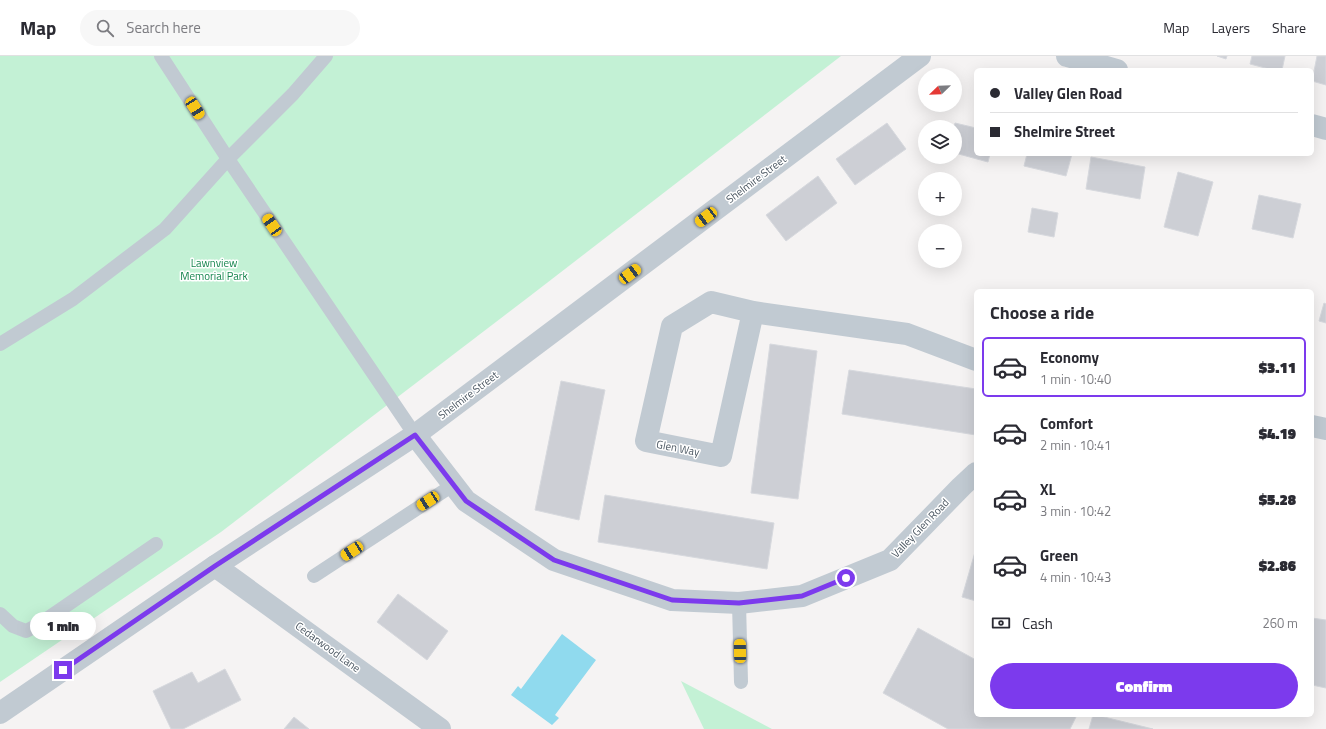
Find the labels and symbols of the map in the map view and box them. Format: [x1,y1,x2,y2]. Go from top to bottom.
north arrow [918,68,962,112]
car [183,95,207,121]
street label: Shelmire Street [723,151,790,207]
car [693,205,719,229]
car [260,212,284,238]
park label: Lawnview Memorial Park [180,255,248,284]
car [617,262,643,286]
street label: Shelmire Street [435,367,502,423]
street label: Glen Way [655,436,702,460]
car [415,489,441,513]
street label: Valley Glen Road [888,495,953,561]
car [339,539,365,563]
route start [837,569,855,587]
callout: 1 min [30,612,96,640]
street label: Cedarwood Lane [292,618,364,676]
car [734,639,746,663]
route end [54,661,72,679]

